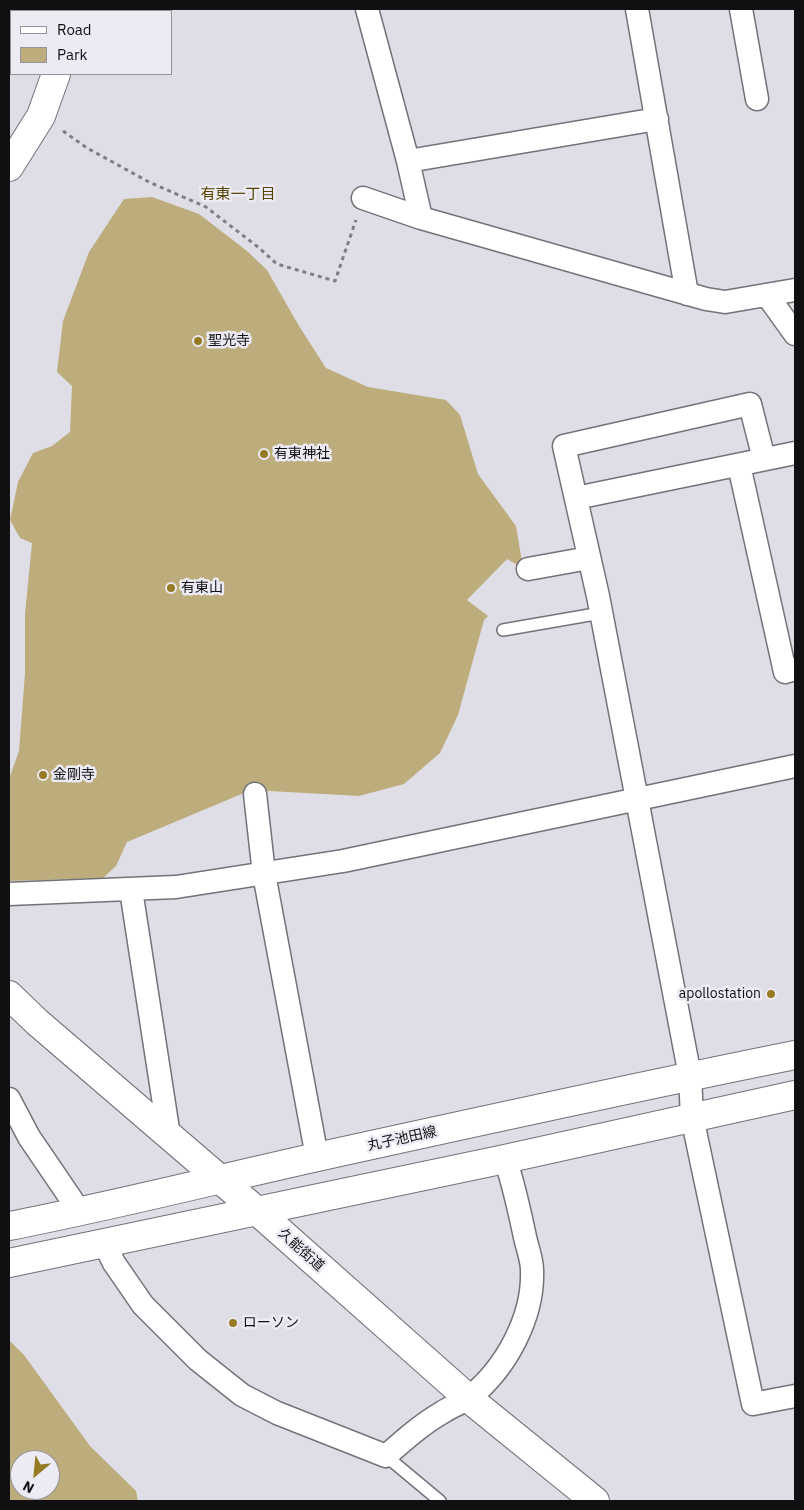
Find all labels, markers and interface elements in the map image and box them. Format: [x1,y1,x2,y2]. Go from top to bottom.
legend [10,10,172,75]
text: Road [57,20,92,39]
text: Park [57,45,87,64]
district label: 有東一丁目 [201,186,275,204]
place label: 聖光寺 [208,333,250,349]
marker: 聖光寺 [192,335,204,347]
place label: 有東神社 [274,446,330,462]
marker: 有東神社 [258,448,270,460]
place label: 有東山 [181,580,223,596]
marker: 有東山 [165,582,177,594]
place label: 金剛寺 [53,767,95,783]
marker: 金剛寺 [37,769,49,781]
place label: apollostation [679,986,761,1002]
marker: apollostation [765,988,777,1000]
street label: 丸子池田線 [366,1124,438,1154]
street label: 久能街道 [275,1225,327,1275]
place label: ローソン [243,1315,299,1331]
marker: ローソン [227,1317,239,1329]
north arrow [10,1450,60,1500]
text: N [20,1477,37,1498]

